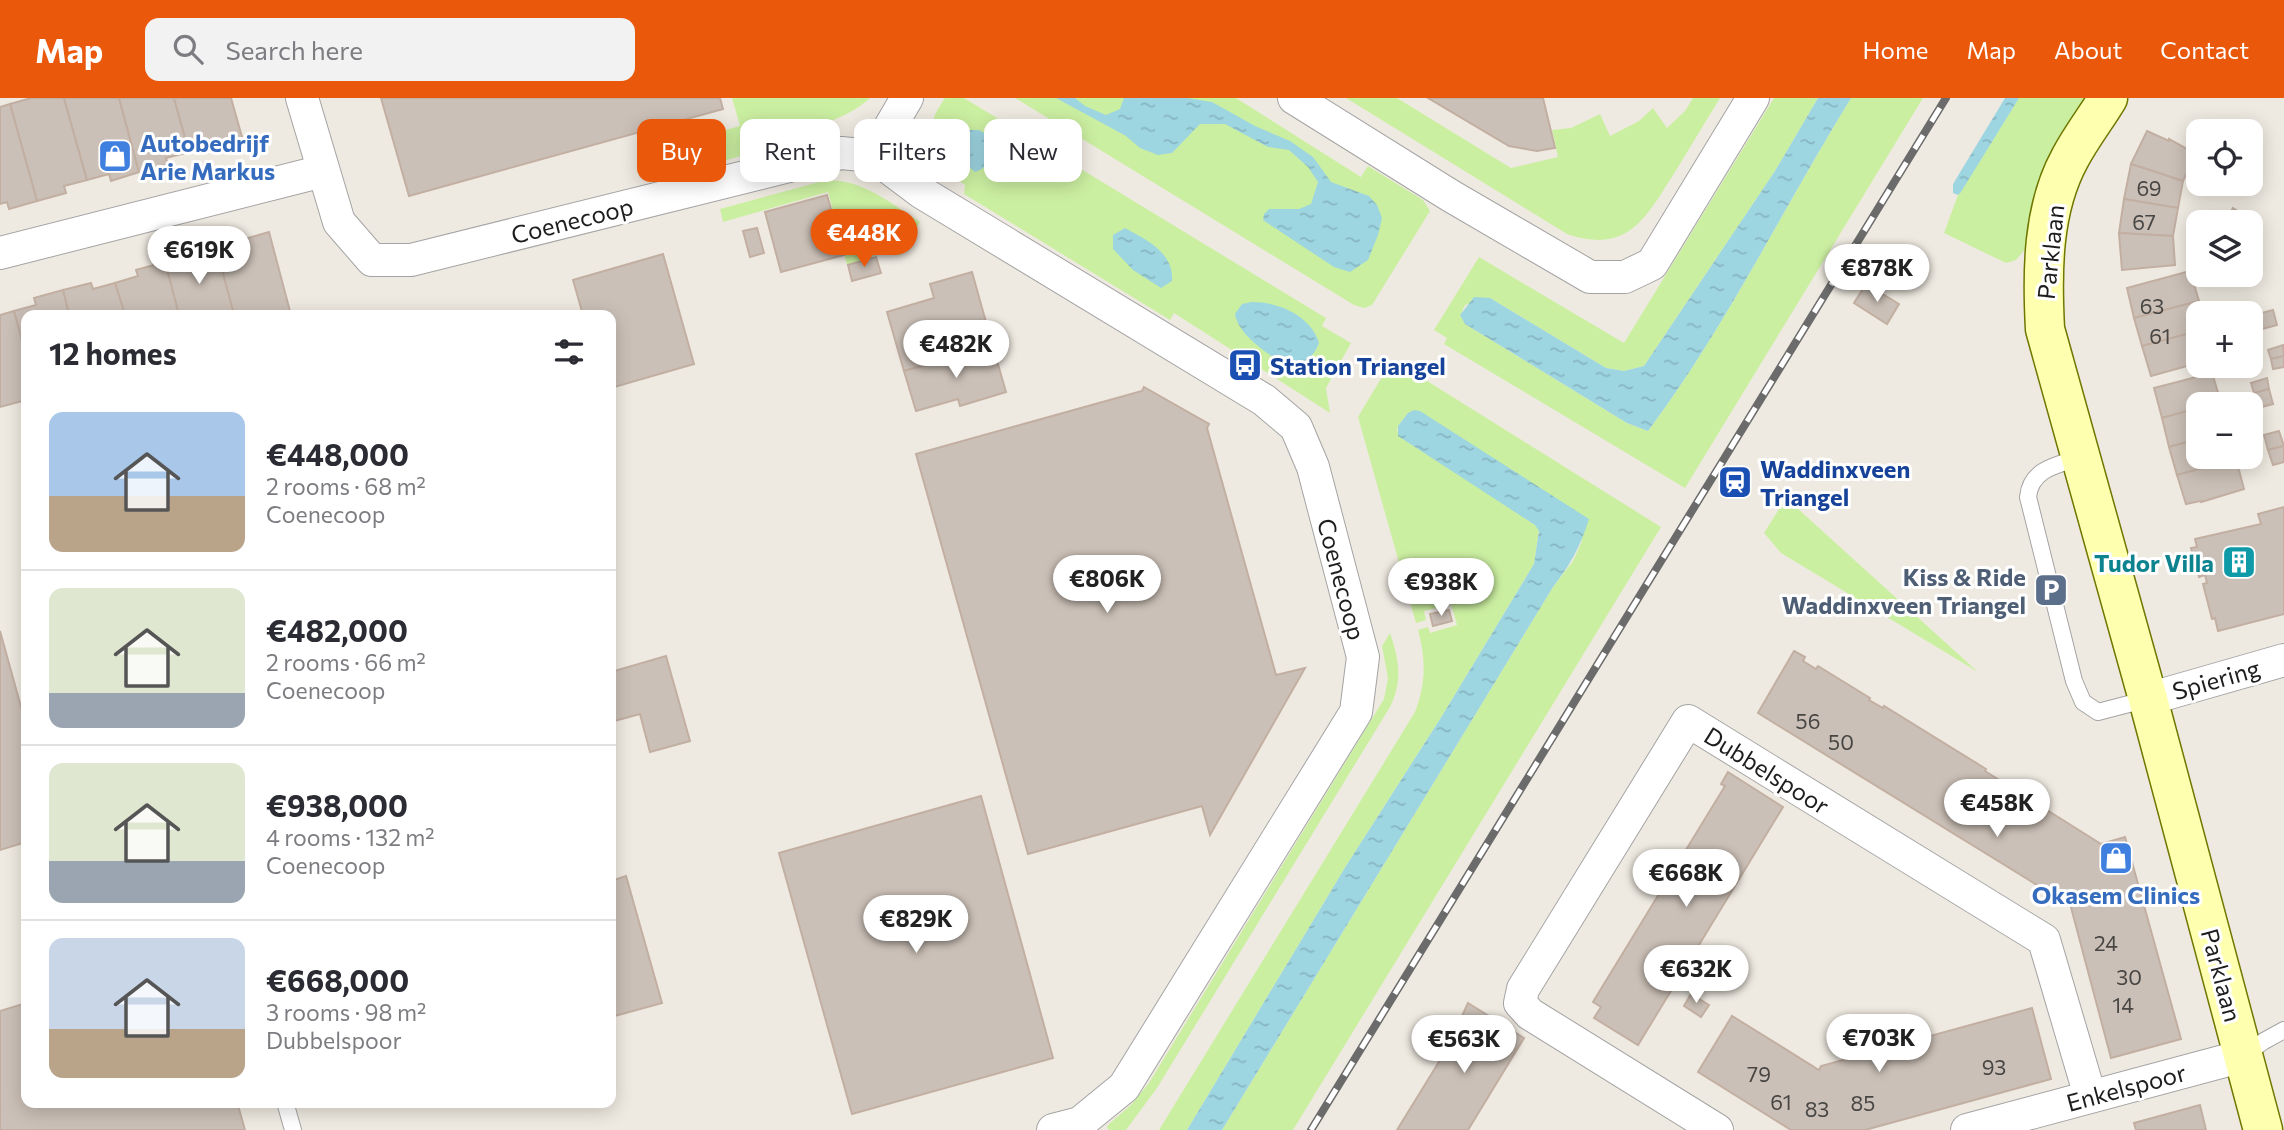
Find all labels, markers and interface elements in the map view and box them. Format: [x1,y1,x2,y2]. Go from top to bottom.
search box [145,18,635,81]
text: Map [35,29,103,70]
icon: search [169,30,207,68]
text: Search here [225,34,363,65]
text: Home [1863,35,1929,64]
text: Map [1967,35,2016,64]
text: About [2054,35,2122,64]
text: Contact [2160,35,2249,64]
chip: Buy [637,119,726,182]
chip: Rent [740,119,840,182]
chip: Filters [854,119,970,182]
chip: New [984,119,1082,182]
map controls [2186,119,2263,469]
button: locate [2186,119,2263,196]
place label: Autobedrijf Arie Markus [140,128,275,185]
shop icon: Autobedrijf Arie Markus [96,137,134,175]
house number: 69 [2136,175,2162,200]
street label: Coenecoop [508,191,636,249]
street label: Parklaan [2031,203,2069,301]
pin: €448K [815,209,913,269]
house number: 67 [2132,209,2156,234]
button: layers [2186,210,2263,287]
text: €448K [827,218,901,246]
pin: €619K [150,226,248,286]
text: €619K [163,235,235,263]
pin: €878K [1828,244,1926,304]
text: €878K [1841,253,1914,281]
house number: 63 [2140,293,2164,318]
button: + [2186,301,2263,378]
pin: €482K [907,320,1005,380]
house number: 61 [2149,323,2171,348]
text: €482K [919,329,993,357]
icon: filters [550,333,588,371]
text: 12 homes [49,334,177,371]
bus stop icon: Station Triangel [1226,346,1264,384]
place label: Station Triangel [1270,351,1446,380]
button: − [2186,392,2263,469]
text: €448,000 [266,435,409,472]
icon: home [105,440,189,524]
place label: Waddinxveen Triangel [1760,454,1910,511]
station icon: Waddinxveen Triangel [1716,463,1754,501]
text: 2 rooms · 68 m² [266,472,426,500]
text: Coenecoop [266,500,385,528]
street label: Coenecoop [1312,515,1372,643]
building icon: Tudor Villa [2220,543,2258,581]
place label: Tudor Villa [2094,548,2214,577]
pin: €806K [1058,556,1156,615]
pin: €938K [1392,559,1490,618]
place label: Kiss & Ride Waddinxveen Triangel [1782,562,2026,619]
text: €806K [1069,564,1145,592]
text: €938K [1404,567,1478,595]
parking icon: Kiss & Ride Waddinxveen Triangel [2032,571,2070,609]
text: €482,000 [266,611,408,648]
icon: home [105,616,189,700]
text: 2 rooms · 66 m² [266,648,426,676]
street label: Spiering [2169,653,2263,705]
text: Coenecoop [266,676,385,704]
house number: 56 [1796,708,1820,733]
street label: Dubbelspoor [1699,720,1835,820]
house number: 50 [1828,729,1854,754]
pin: €458K [1948,780,2046,839]
text: €938,000 [266,786,408,823]
text: €458K [1960,788,2034,816]
icon: home [105,791,189,875]
text: 4 rooms · 132 m² [266,823,435,851]
shop icon: Okasem Clinics [2097,839,2135,877]
pin: €668K [1637,850,1735,909]
text: Coenecoop [266,851,385,879]
text: €668K [1649,858,1723,886]
place label: Okasem Clinics [2032,880,2200,909]
pin: €829K [867,896,965,955]
text: €829K [879,904,953,932]
street label: Parklaan [2196,925,2248,1025]
house number: 24 [2094,930,2118,955]
pin: €632K [1647,946,1745,1005]
text: €632K [1660,954,1732,982]
text: €668,000 [266,961,409,998]
house number: 30 [2116,964,2142,989]
icon: home [105,966,189,1050]
house number: 14 [2112,992,2134,1017]
text: 3 rooms · 98 m² [266,998,426,1026]
pin: €703K [1830,1014,1928,1074]
pin: €563K [1415,1016,1513,1075]
text: €703K [1842,1023,1916,1051]
text: €563K [1427,1024,1501,1052]
text: Dubbelspoor [266,1026,402,1054]
house number: 93 [1982,1054,2006,1079]
street label: Enkelspoor [2063,1057,2189,1117]
house number: 79 [1747,1061,1771,1086]
house number: 61 [1770,1089,1792,1114]
house number: 85 [1851,1090,1875,1115]
house number: 83 [1805,1096,1829,1121]

